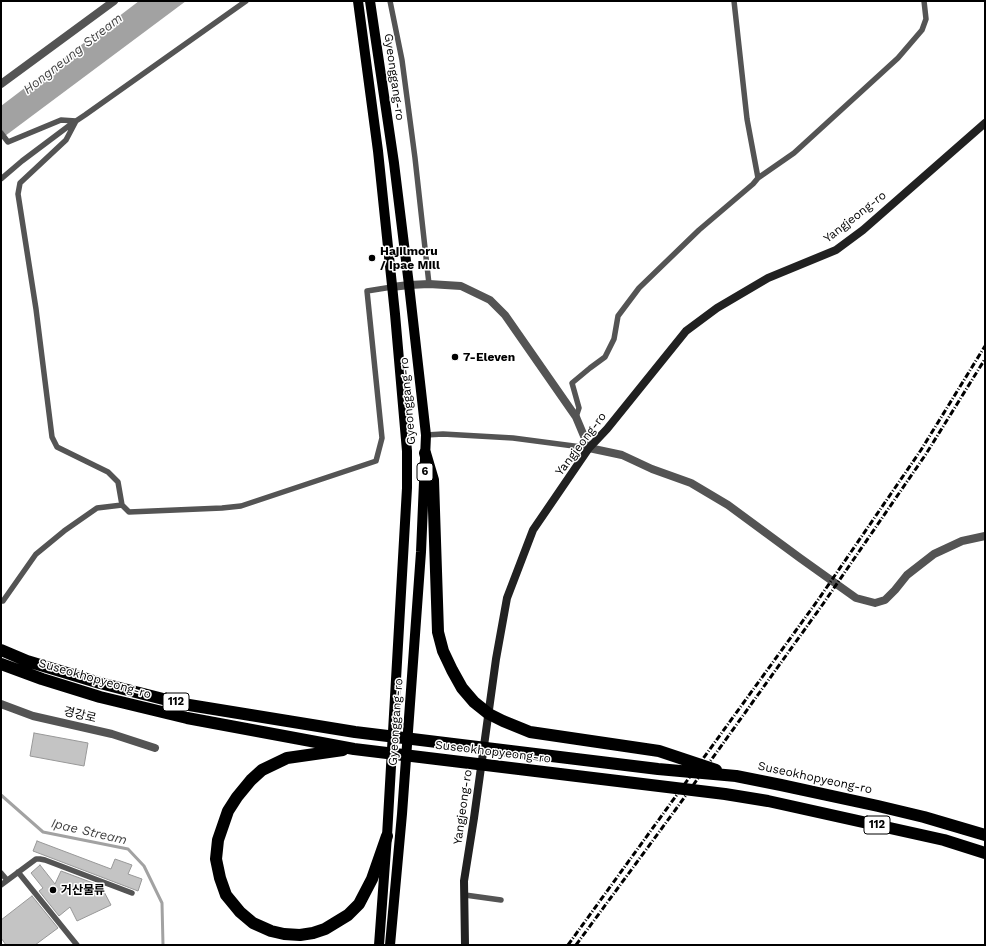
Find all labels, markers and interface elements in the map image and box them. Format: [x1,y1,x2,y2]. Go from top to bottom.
water label: Hongneung Stream [20,10,126,98]
street label: Gyeonggang-ro [381,33,407,121]
street label: Yangjeong-ro [821,188,889,246]
place label: Hajilmoru / Ipae Mill [380,244,440,272]
marker: Hajilmoru / Ipae Mill [367,253,377,263]
place label: 7-Eleven [463,350,515,364]
marker: 7-Eleven [450,352,460,362]
street label: Gyeonggang-ro [397,357,419,445]
street label: Yangjeong-ro [553,409,609,479]
road number: 6 [417,463,433,481]
street label: Suseokhopyeong-ro [37,656,153,702]
street label: Gyeonggang-ro [386,678,406,766]
road number: 112 [163,693,189,711]
street label: 경강로 [62,704,98,726]
street label: Suseokhopyeong-ro [434,738,552,766]
street label: Suseokhopyeong-ro [757,759,873,797]
street label: Yangjeong-ro [451,769,475,845]
water label: Ipae Stream [50,816,128,848]
road number: 112 [864,816,890,834]
place label: 거산물류 [61,883,105,897]
marker: 거산물류 [48,885,58,895]

